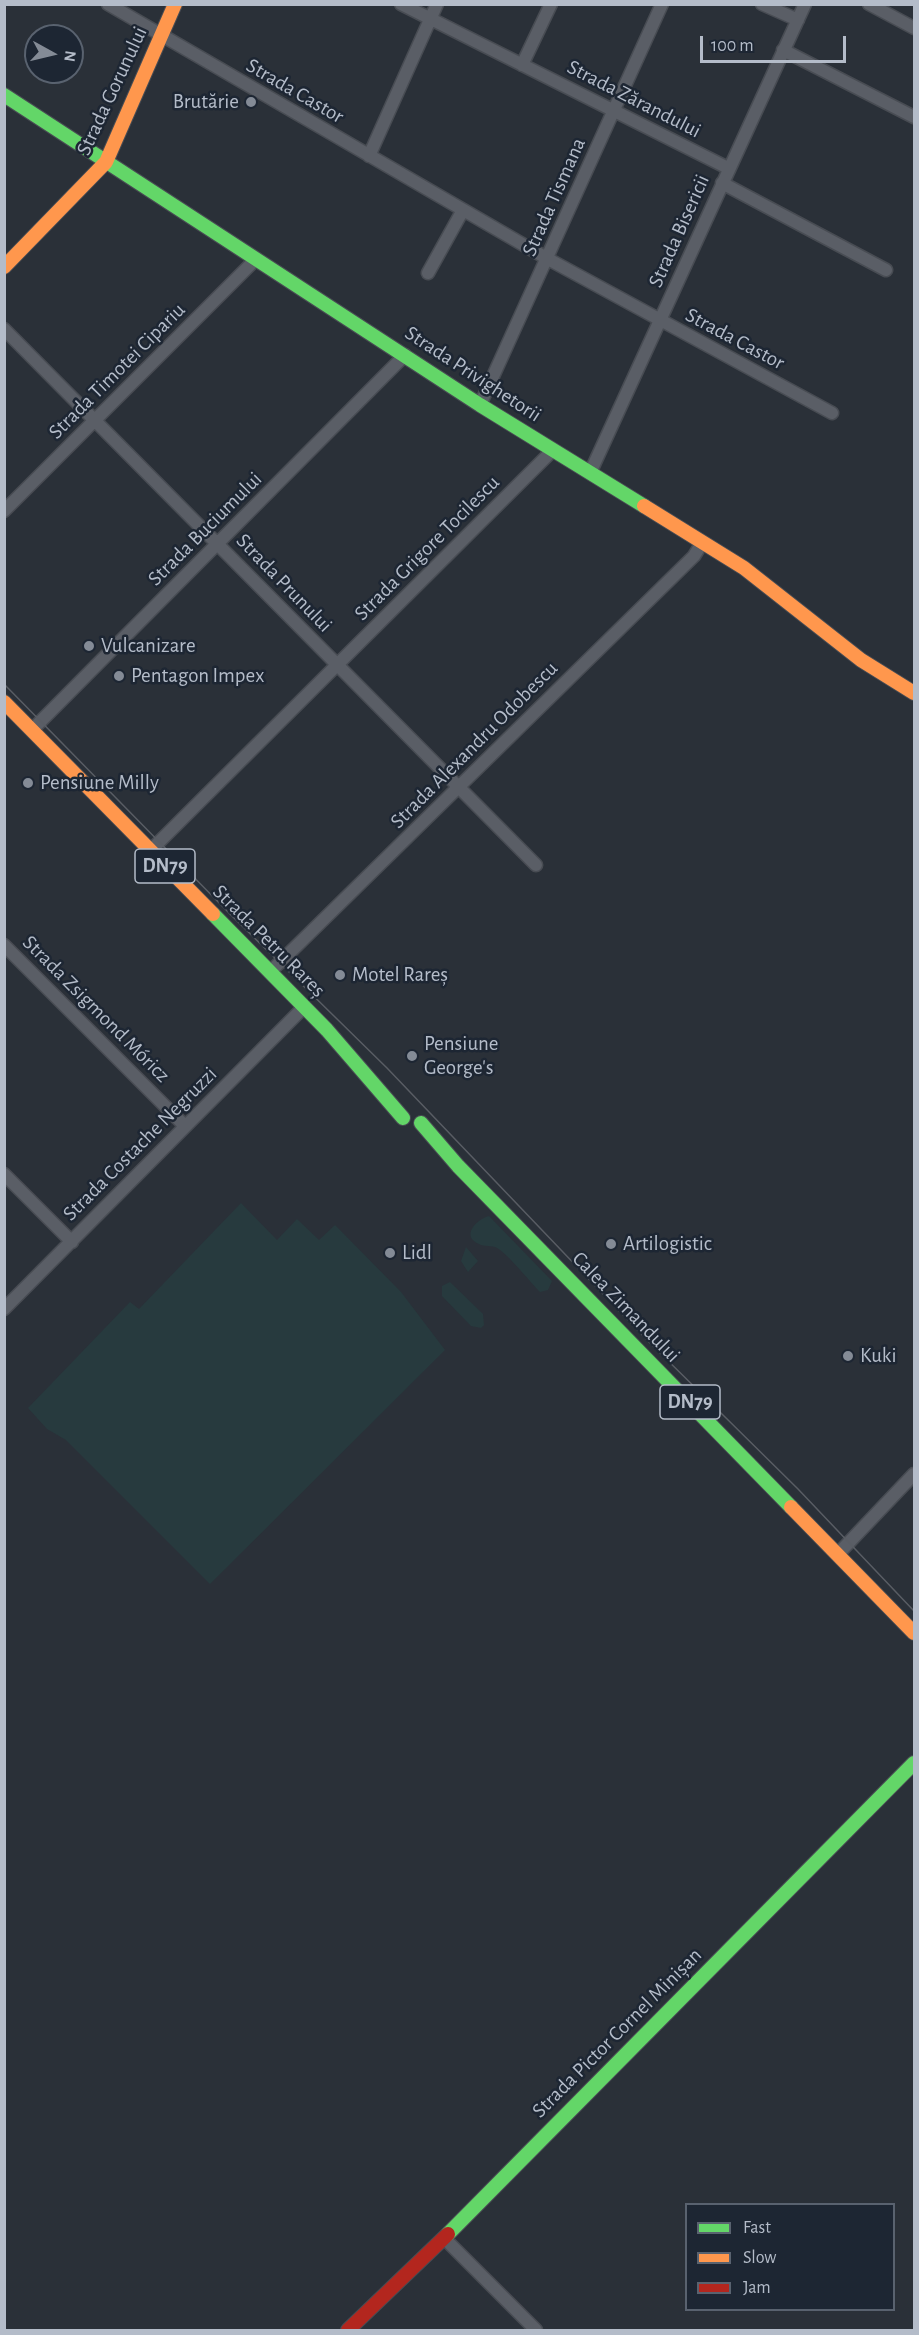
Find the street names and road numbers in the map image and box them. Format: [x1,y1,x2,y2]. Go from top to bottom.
street label: Strada Gorunului [71,23,153,159]
street label: Strada Castor [242,53,348,129]
street label: Strada Zărandului [563,54,705,144]
street label: Strada Tismana [517,134,591,260]
street label: Strada Bisericii [643,171,715,291]
street label: Strada Timotei Cipariu [43,297,191,445]
street label: Strada Castor [681,302,789,376]
street label: Strada Privighetorii [400,321,546,427]
street label: Strada Buciumului [143,467,267,591]
street label: Strada Grigore Tocilescu [349,470,505,626]
street label: Strada Prunului [231,528,337,638]
street label: Strada Alexandru Odobescu [385,656,563,834]
road number: DN79 [135,849,195,883]
street label: Strada Petru Rareș [207,879,331,1003]
street label: Strada Zsigmond Móricz [17,930,175,1088]
street label: Strada Costache Negruzzi [58,1062,222,1226]
street label: Calea Zimandului [567,1246,685,1368]
road number: DN79 [660,1385,720,1419]
street label: Strada Pictor Cornel Minișan [527,1943,707,2123]

